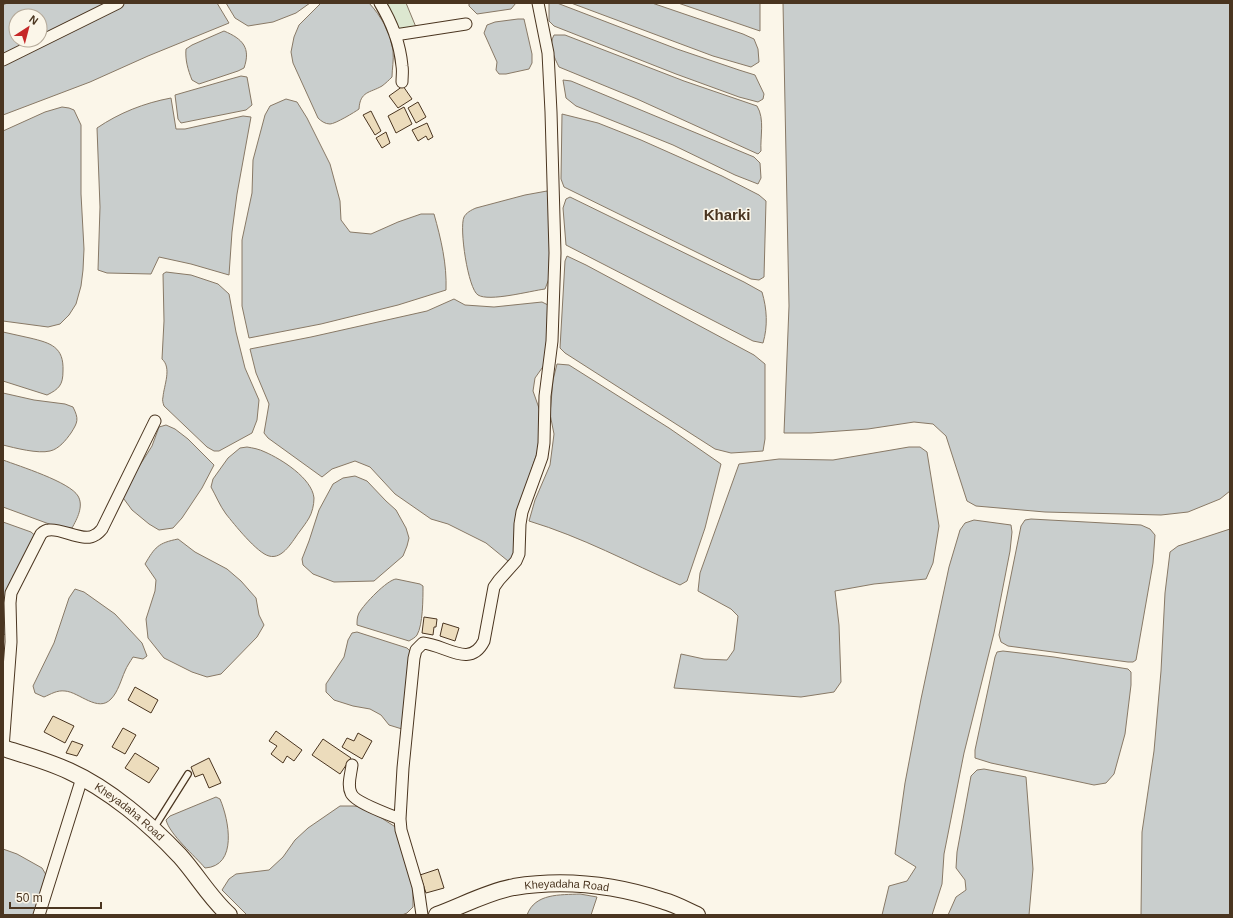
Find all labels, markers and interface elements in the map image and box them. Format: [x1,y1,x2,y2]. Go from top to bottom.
north arrow [8,8,48,48]
text: N [27,13,41,27]
district label: Kharki [704,206,750,223]
street label: Kheyadaha Road [93,780,167,843]
street label: Kheyadaha Road [524,877,610,893]
scale bar [10,884,101,910]
text: 50 m [16,891,43,905]

